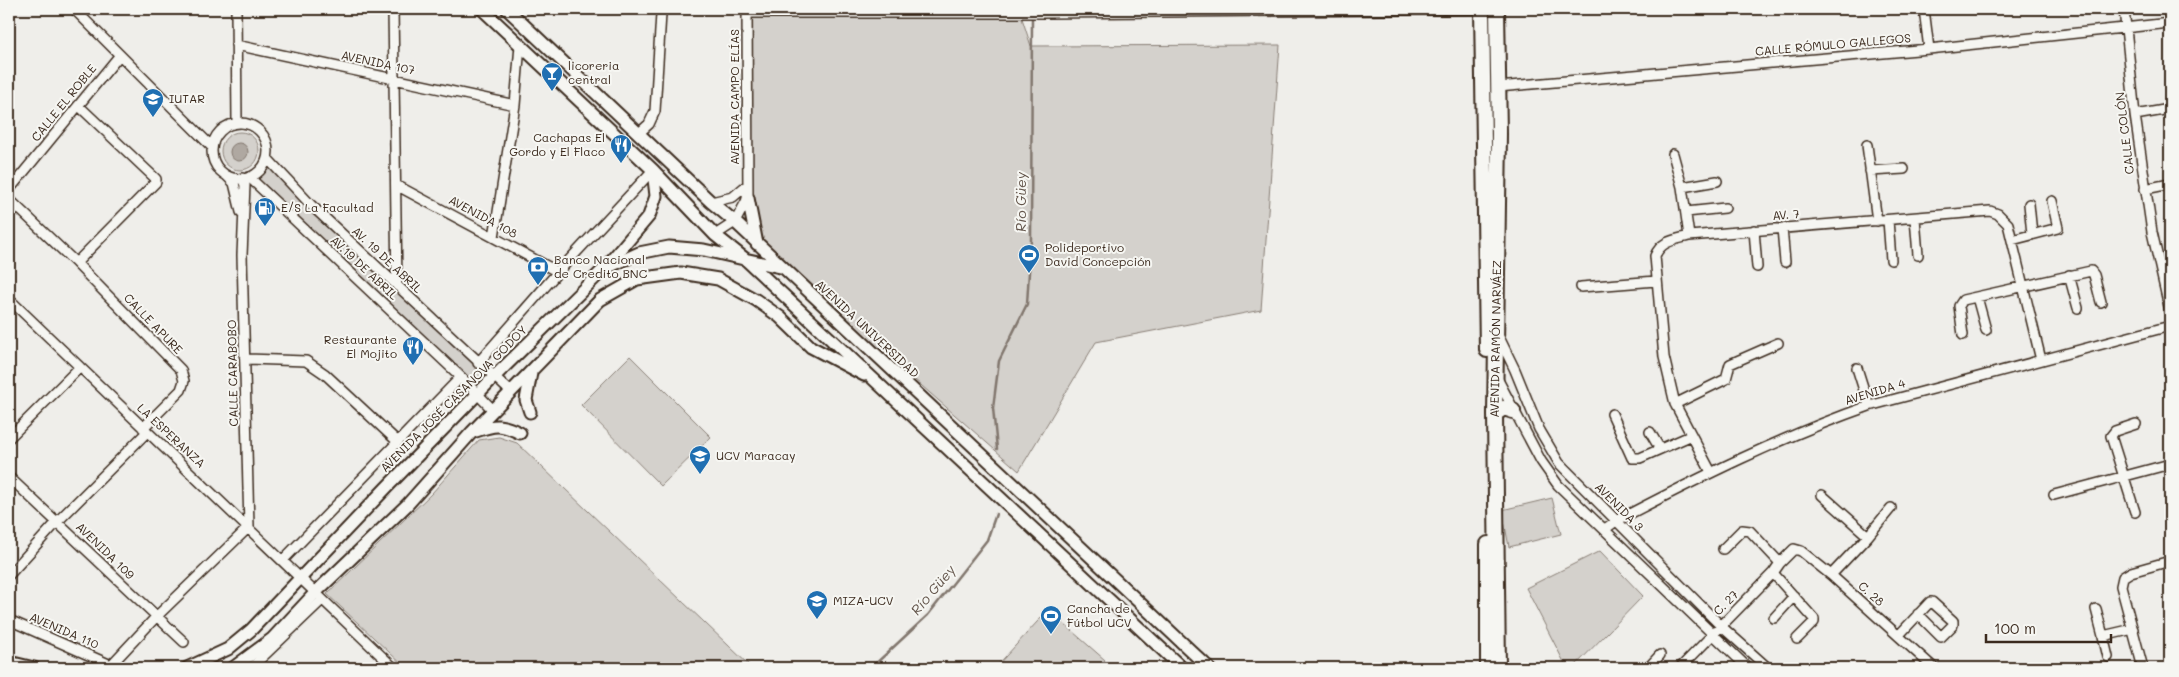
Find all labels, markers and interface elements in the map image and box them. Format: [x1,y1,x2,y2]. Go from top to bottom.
street label: AVENIDA CAMPO ELÍAS [726,29,742,165]
street label: CALLE RÓMULO GALLEGOS [1754,29,1912,59]
street label: AVENIDA 107 [340,46,417,78]
place label: licoreria central [568,57,619,87]
street label: CALLE EL ROBLE [27,60,99,144]
bar icon: licoreria central [540,61,564,92]
school or university icon: IUTAR [141,87,165,118]
place label: IUTAR [169,90,205,106]
street label: CALLE COLÓN [2111,91,2137,175]
place label: Cachapas El Gordo y El Flaco [509,129,605,159]
restaurant icon: Cachapas El Gordo y El Flaco [609,133,633,164]
water label: Río Güey [1011,171,1030,232]
street label: AVENIDA 108 [446,191,521,241]
fuel station icon: E/S La Facultad [253,196,277,227]
place label: E/S La Facultad [281,199,374,215]
street label: AV. 7 [1772,205,1800,223]
street label: AV. 19 DE ABRIL [349,222,427,297]
street label: AV.19 DE ABRIL [327,232,402,303]
place label: Polideportivo David Concepción [1045,239,1151,269]
sports icon: Polideportivo David Concepción [1017,243,1041,274]
place label: Banco Nacional de Credito BNC [554,251,648,281]
bank icon: Banco Nacional de Credito BNC [526,255,550,286]
street label: AVENIDA RAMÓN NARVÁEZ [1486,260,1504,418]
street label: AVENIDA UNIVERSIDAD [812,276,923,381]
street label: CALLE APURE [121,290,187,357]
street label: CALLE CARABOBO [223,319,241,427]
street label: AVENIDA JOSÉ CASANOVA GODOY [376,321,530,475]
place label: Restaurante El Mojito [324,331,397,361]
restaurant icon: Restaurante El Mojito [401,335,425,366]
street label: AVENIDA 4 [1842,374,1907,408]
street label: LA ESPERANZA [134,400,209,471]
school or university icon: UCV Maracay [688,444,712,475]
place label: UCV Maracay [716,447,795,463]
street label: AVENIDA 3 [1592,478,1648,534]
street label: AVENIDA 109 [73,518,138,582]
water label: Río Güey [906,560,960,619]
street label: C. 28 [1855,577,1888,609]
street label: C. 27 [1709,586,1742,618]
school or university icon: MIZA-UCV [805,589,829,620]
place label: MIZA-UCV [833,592,894,608]
place label: Cancha de Fútbol UCV [1067,600,1132,630]
sports icon: Cancha de Fútbol UCV [1039,604,1063,635]
street label: AVENIDA 110 [27,608,102,652]
scale bar [1986,612,2112,644]
text: 100 m [1994,618,2036,638]

